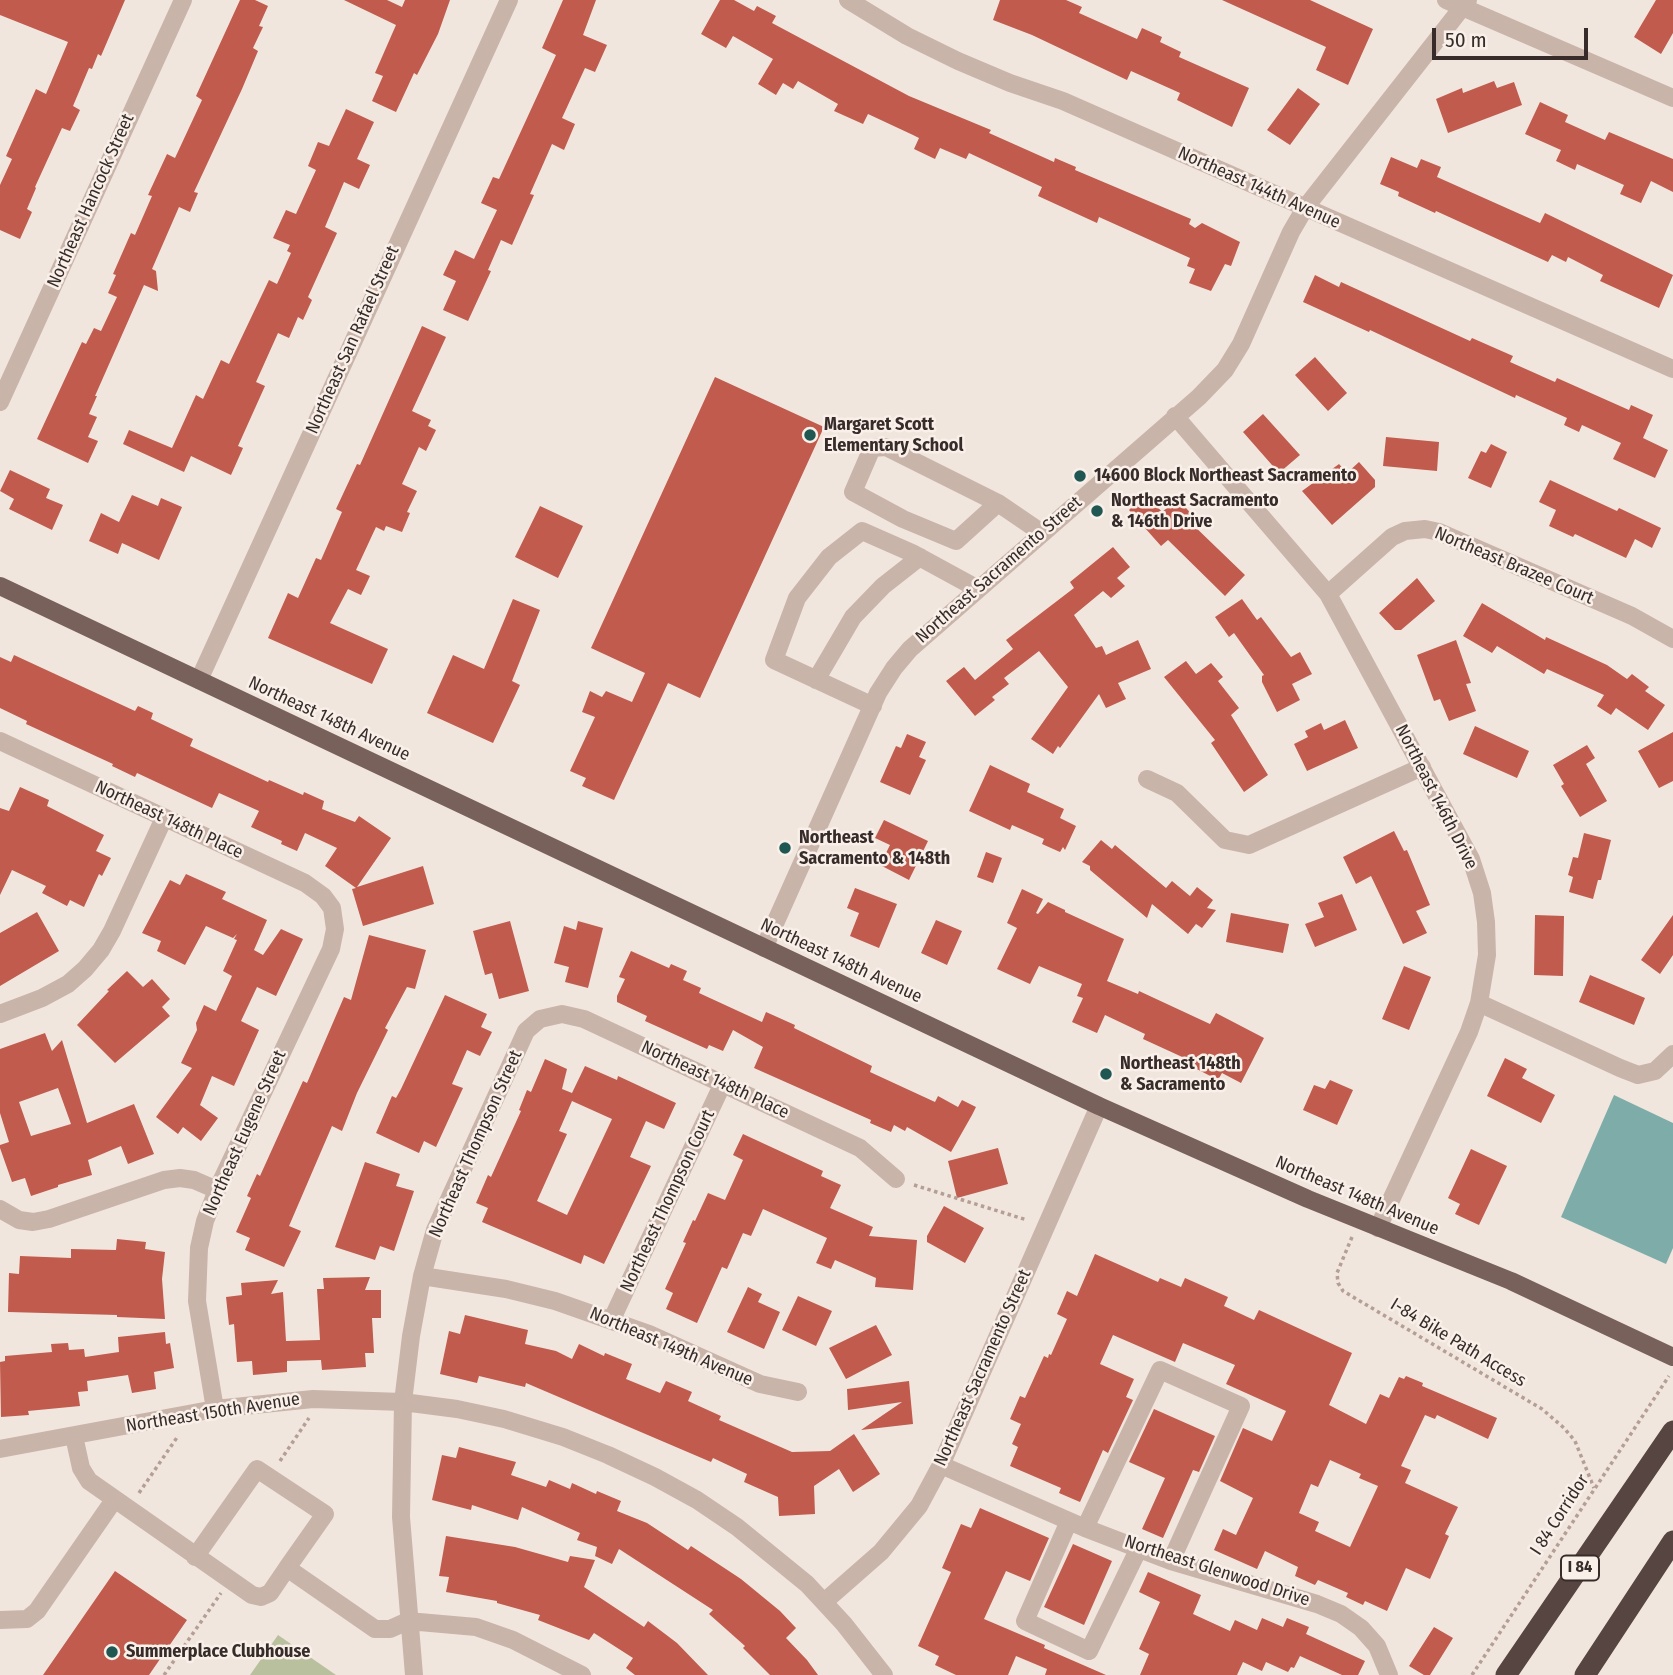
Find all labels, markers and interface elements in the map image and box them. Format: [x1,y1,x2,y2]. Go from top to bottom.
scale bar [1435,14,1591,58]
text: 50 m [1445,27,1487,53]
street label: Northeast Hancock Street [43,111,139,291]
street label: Northeast 144th Avenue [1174,142,1344,234]
street label: Northeast San Rafael Street [302,243,404,437]
place label: Margaret Scott Elementary School [824,414,963,457]
marker: Margaret Scott Elementary School [802,427,818,443]
place label: 14600 Block Northeast Sacramento [1094,465,1357,487]
marker: 14600 Block Northeast Sacramento [1072,468,1088,484]
place label: Northeast Sacramento & 146th Drive [1111,490,1279,532]
street label: Northeast Sacramento Street [912,492,1086,648]
marker: Northeast Sacramento & 146th Drive [1089,503,1105,519]
street label: Northeast Brazee Court [1431,523,1597,609]
street label: Northeast 148th Avenue [245,672,413,766]
street label: Northeast 146th Drive [1390,721,1482,873]
street label: Northeast 148th Place [92,776,246,864]
place label: Northeast Sacramento & 148th [799,827,950,870]
marker: Northeast Sacramento & 148th [777,840,793,856]
street label: Northeast 148th Avenue [757,914,925,1008]
street label: Northeast 148th Place [638,1036,792,1124]
street label: Northeast Eugene Street [199,1047,291,1219]
street label: Northeast Thompson Street [425,1047,527,1241]
place label: Northeast 148th & Sacramento [1120,1053,1241,1096]
marker: Northeast 148th & Sacramento [1098,1066,1114,1082]
street label: Northeast Thompson Court [616,1106,720,1296]
street label: Northeast 148th Avenue [1272,1152,1442,1240]
street label: Northeast Sacramento Street [930,1266,1036,1470]
street label: I-84 Bike Path Access [1386,1294,1530,1392]
street label: Northeast 149th Avenue [586,1303,756,1391]
street label: Northeast 150th Avenue [125,1389,301,1437]
street label: I 84 Corridor [1526,1471,1594,1559]
street label: Northeast Glenwood Drive [1122,1531,1312,1611]
road number: I 84 [1561,1556,1599,1580]
place label: Summerplace Clubhouse [126,1641,310,1663]
marker: Summerplace Clubhouse [104,1644,120,1660]

